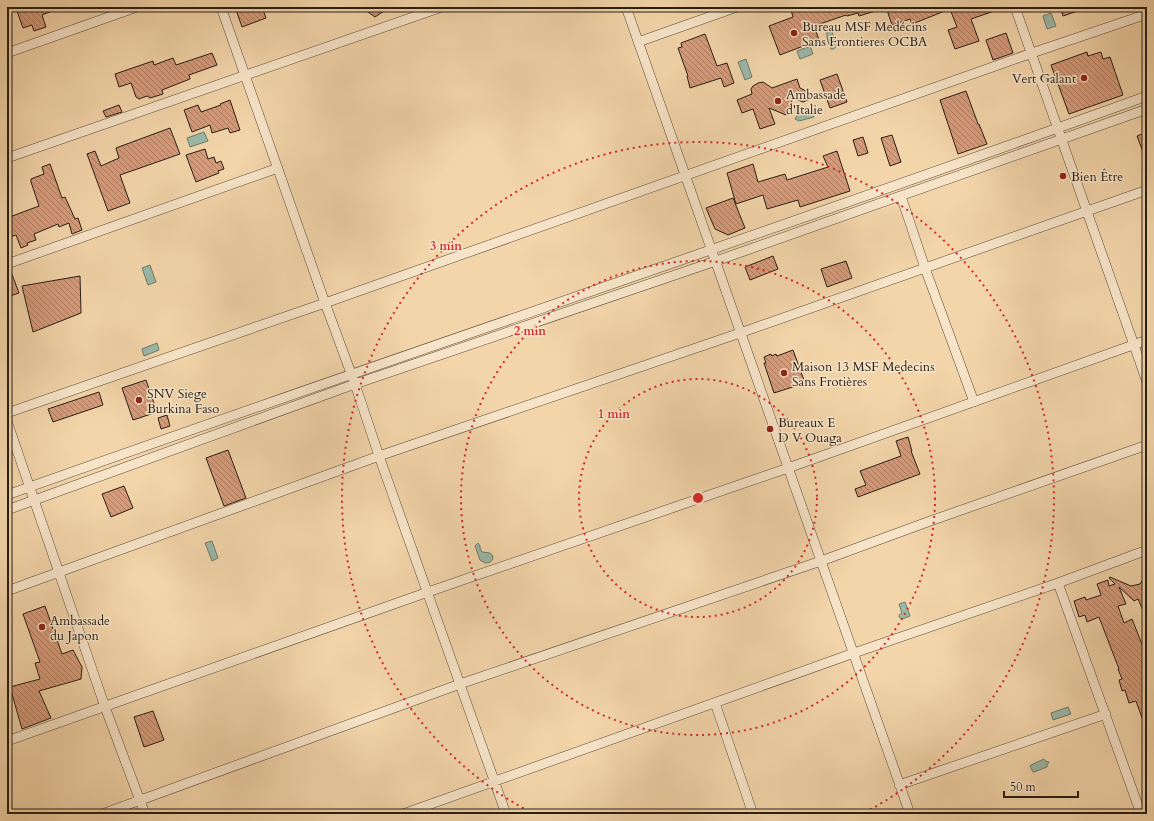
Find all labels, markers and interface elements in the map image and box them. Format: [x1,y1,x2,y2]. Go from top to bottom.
place label: Bureau MSF Medécins Sans Frontieres OCBA [802,18,928,51]
marker: Bureau MSF Medécins Sans Frontieres OCBA [789,28,799,38]
place label: Vert Galant [1012,70,1076,88]
marker: Vert Galant [1079,73,1089,83]
place label: Ambassade d'Italie [786,86,846,119]
marker: Ambassade d'Italie [773,96,783,106]
place label: Bien Être [1071,168,1123,186]
marker: Bien Être [1058,171,1068,181]
text: 3 min [430,238,462,254]
text: 2 min [514,323,546,339]
place label: Maison 13 MSF Medecins Sans Frotières [792,358,935,391]
marker: Maison 13 MSF Medecins Sans Frotières [779,368,789,378]
place label: SNV Siege Burkina Faso [147,385,219,418]
marker: SNV Siege Burkina Faso [134,395,144,405]
text: 1 min [598,406,630,422]
place label: Bureaux E D V Ouaga [778,414,842,447]
marker: Bureaux E D V Ouaga [765,424,775,434]
centre of rings [691,491,705,505]
place label: Ambassade du Japon [50,612,110,645]
marker: Ambassade du Japon [37,622,47,632]
scale bar [1004,773,1078,799]
text: 50 m [1010,779,1037,795]

